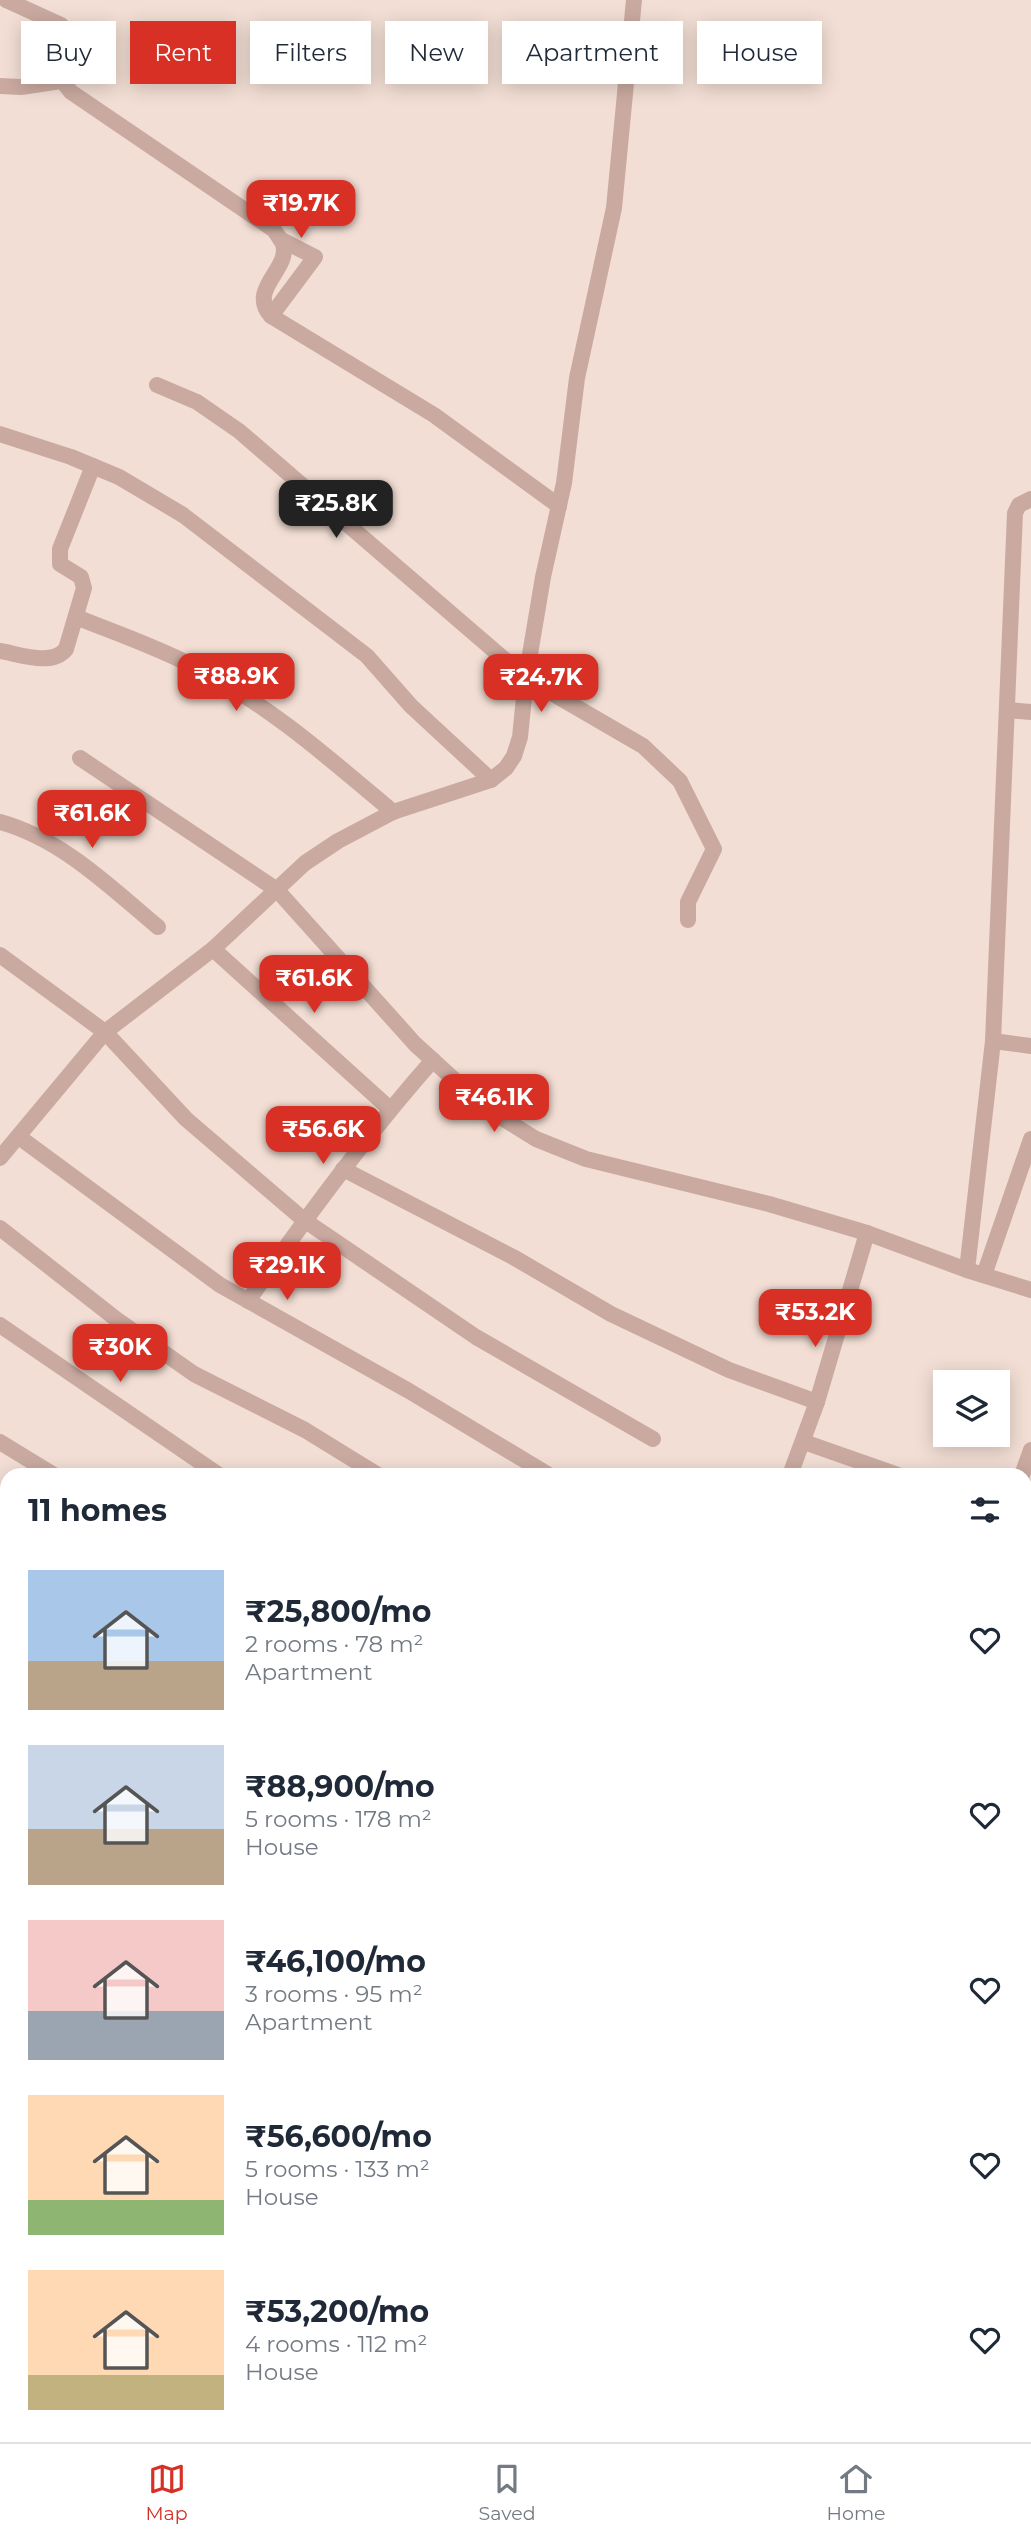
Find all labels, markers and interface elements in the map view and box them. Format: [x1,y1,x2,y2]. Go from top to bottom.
chip: Buy [21,21,116,84]
chip: Rent [130,21,236,84]
chip: Filters [250,21,371,84]
chip: New [385,21,488,84]
chip: Apartment [502,21,683,84]
chip: House [697,21,822,84]
pin: ₹19.7K [244,180,358,240]
text: ₹19.7K [262,189,340,217]
pin: ₹25.8K [279,480,393,540]
text: ₹25.8K [295,489,377,517]
pin: ₹88.9K [179,654,293,713]
pin: ₹24.7K [484,654,598,714]
text: ₹88.9K [194,662,278,690]
text: ₹24.7K [499,663,583,691]
pin: ₹61.6K [35,790,149,850]
text: ₹61.6K [53,799,131,827]
pin: ₹61.6K [257,956,371,1015]
text: ₹61.6K [275,964,353,992]
pin: ₹46.1K [437,1074,551,1134]
text: ₹46.1K [455,1083,533,1111]
pin: ₹56.6K [266,1106,380,1166]
text: ₹56.6K [282,1115,364,1143]
pin: ₹29.1K [230,1242,344,1302]
text: ₹29.1K [249,1251,325,1279]
pin: ₹53.2K [758,1290,872,1349]
text: ₹53.2K [775,1298,855,1326]
pin: ₹30K [79,1324,161,1384]
text: ₹30K [89,1333,151,1361]
map controls [933,1370,1010,1447]
button: layers [933,1370,1010,1447]
icon: filters [966,1491,1004,1529]
text: 11 homes [28,1492,167,1529]
text: ₹25,800/mo [245,1593,431,1630]
icon: home [84,1598,168,1682]
icon: heart [966,1621,1004,1659]
text: 2 rooms · 78 m² [245,1630,423,1658]
text: Apartment [245,1658,373,1686]
text: ₹88,900/mo [245,1768,435,1805]
icon: home [84,1773,168,1857]
icon: heart [966,1796,1004,1834]
text: 5 rooms · 178 m² [245,1805,432,1833]
text: House [245,1833,319,1861]
text: ₹46,100/mo [245,1943,426,1980]
icon: home [84,1948,168,2032]
icon: heart [966,1971,1004,2009]
text: 3 rooms · 95 m² [245,1980,423,2008]
text: Apartment [245,2008,373,2036]
text: ₹56,600/mo [245,2118,432,2155]
icon: home [84,2123,168,2207]
icon: heart [966,2146,1004,2184]
text: 5 rooms · 133 m² [245,2155,430,2183]
text: House [245,2183,319,2211]
text: ₹53,200/mo [245,2293,429,2330]
icon: home [84,2298,168,2382]
icon: heart [966,2321,1004,2359]
text: 4 rooms · 112 m² [245,2330,427,2358]
text: House [245,2358,319,2386]
tab: Map [145,2460,188,2525]
tab: Saved [479,2460,536,2525]
tab: Home [827,2460,886,2525]

